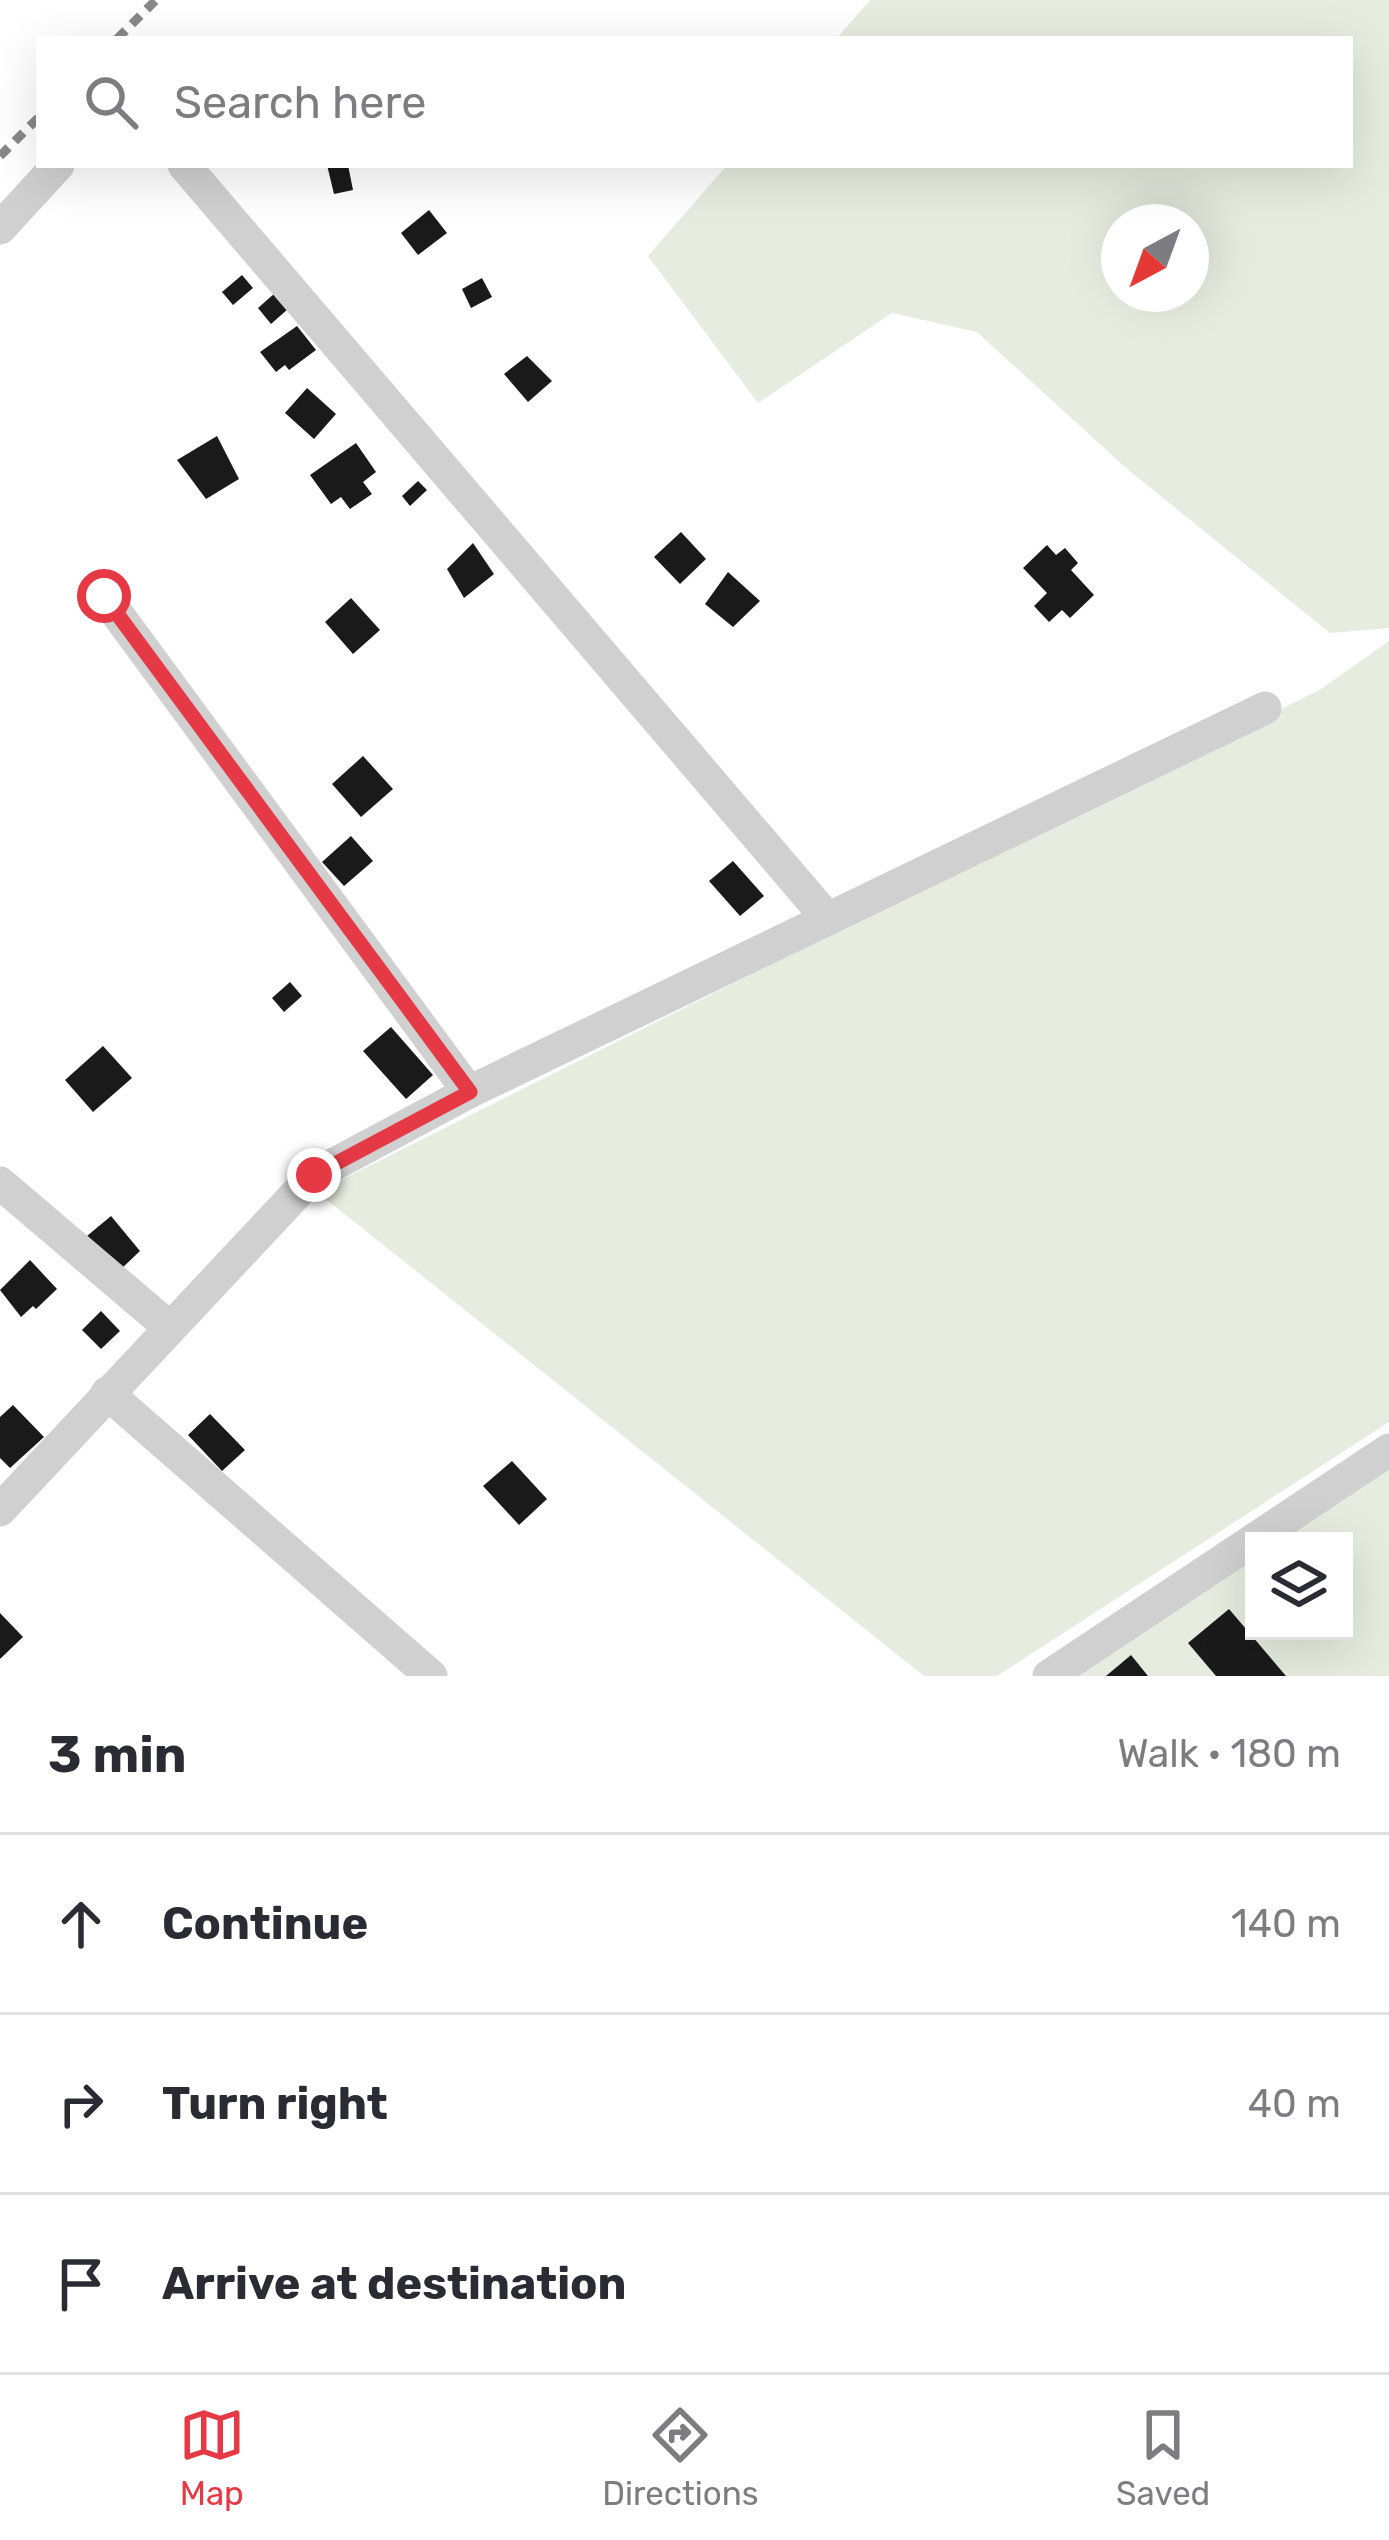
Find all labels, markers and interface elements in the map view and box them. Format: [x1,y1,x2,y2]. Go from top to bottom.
search box [36,36,1353,168]
icon: search [78,69,144,135]
text: Search here [174,76,426,129]
north arrow [1101,204,1209,312]
route start [77,569,131,623]
route end [287,1148,341,1202]
map controls [1245,1532,1353,1640]
button: layers [1245,1532,1353,1640]
text: 3 min [48,1724,187,1785]
text: Walk · 180 m [1117,1731,1341,1777]
icon: ahead [48,1891,114,1957]
text: Continue [162,1897,368,1950]
text: 140 m [1231,1901,1341,1947]
icon: right [48,2071,114,2137]
text: Turn right [162,2077,388,2130]
text: 40 m [1248,2081,1341,2127]
icon: arrive [48,2251,114,2317]
text: Arrive at destination [162,2257,627,2310]
tab: Map [179,2402,245,2513]
tab: Directions [602,2402,759,2513]
tab: Saved [1116,2402,1210,2513]

